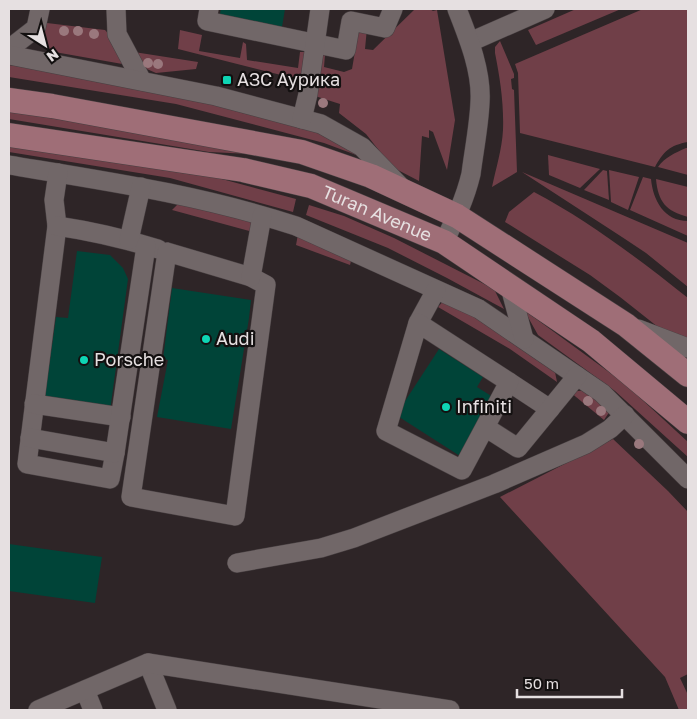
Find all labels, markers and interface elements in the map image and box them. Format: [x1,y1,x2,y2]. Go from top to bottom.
north arrow [20,20,70,70]
text: N [44,46,62,66]
place label: АЗС Аурика [237,68,340,90]
marker: АЗС Аурика [221,74,233,86]
street label: Turan Avenue [319,180,435,246]
place label: Audi [216,327,254,349]
marker: Audi [200,333,212,345]
place label: Porsche [94,348,164,370]
marker: Porsche [78,354,90,366]
place label: Infiniti [456,395,512,417]
marker: Infiniti [440,401,452,413]
scale bar [517,666,622,698]
text: 50 m [524,674,559,692]

